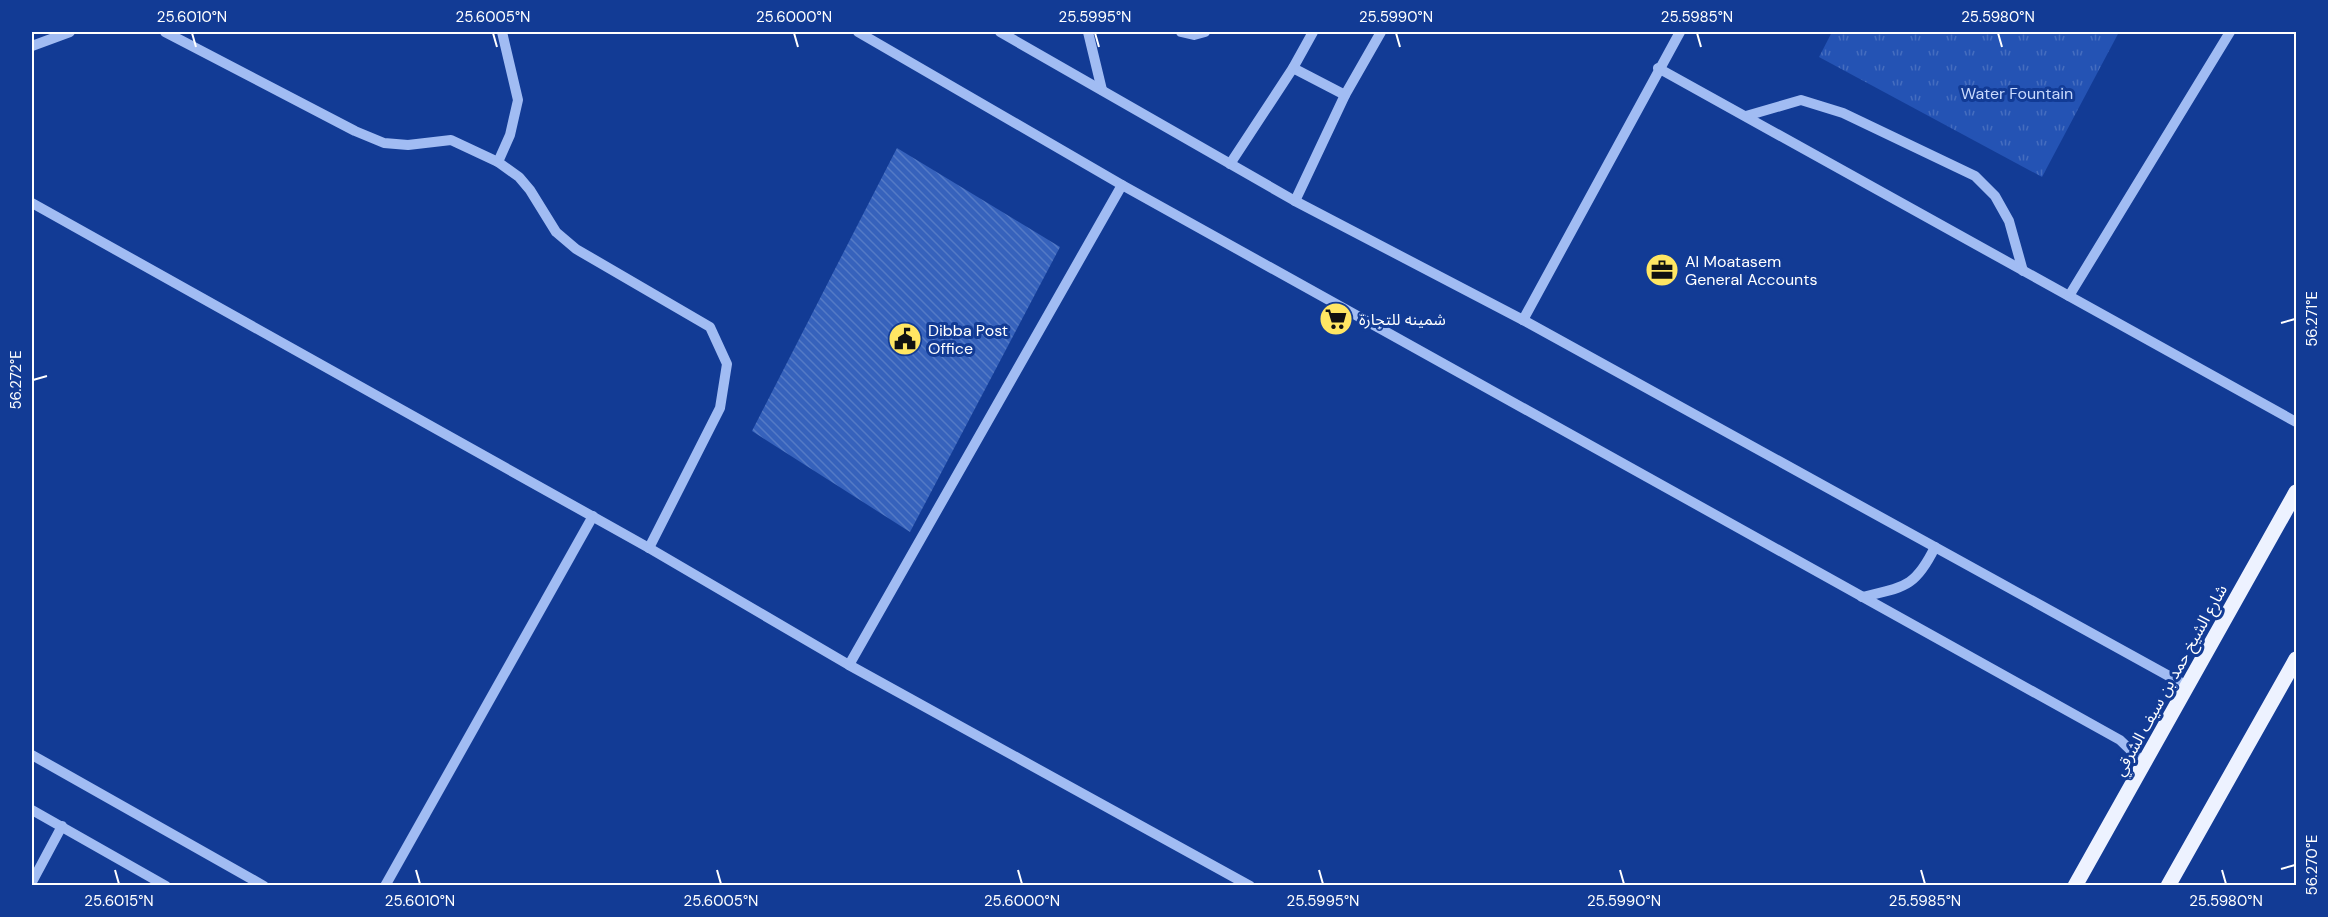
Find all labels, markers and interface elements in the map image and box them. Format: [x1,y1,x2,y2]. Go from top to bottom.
text: 25.6010°N [157,7,227,27]
text: 25.6005°N [456,7,530,27]
text: 25.6000°N [756,7,832,27]
text: 25.5995°N [1059,7,1131,27]
text: 25.5990°N [1359,7,1433,27]
text: 25.5985°N [1661,7,1733,27]
text: 25.5980°N [1961,7,2035,27]
park label: Water Fountain [1961,83,2073,104]
place label: Al Moatasem General Accounts [1685,251,1818,290]
office icon: Al Moatasem General Accounts [1644,252,1680,288]
text: 56.271°E [2302,291,2322,347]
supermarket icon: شمينه للتجارة [1318,301,1354,337]
place label: شمينه للتجارة [1359,309,1446,330]
place label: Dibba Post Office [928,320,1008,359]
public building icon: Dibba Post Office [887,321,923,357]
text: 56.272°E [6,350,26,410]
street label: شارع الشيخ حمد بن سيف الشرقي [2109,581,2234,781]
text: 56.270°E [2302,834,2322,896]
text: 25.6015°N [84,891,154,911]
text: 25.6010°N [385,891,455,911]
text: 25.6005°N [684,891,758,911]
text: 25.6000°N [984,891,1060,911]
text: 25.5995°N [1287,891,1359,911]
text: 25.5990°N [1587,891,1661,911]
text: 25.5985°N [1889,891,1961,911]
text: 25.5980°N [2189,891,2263,911]

